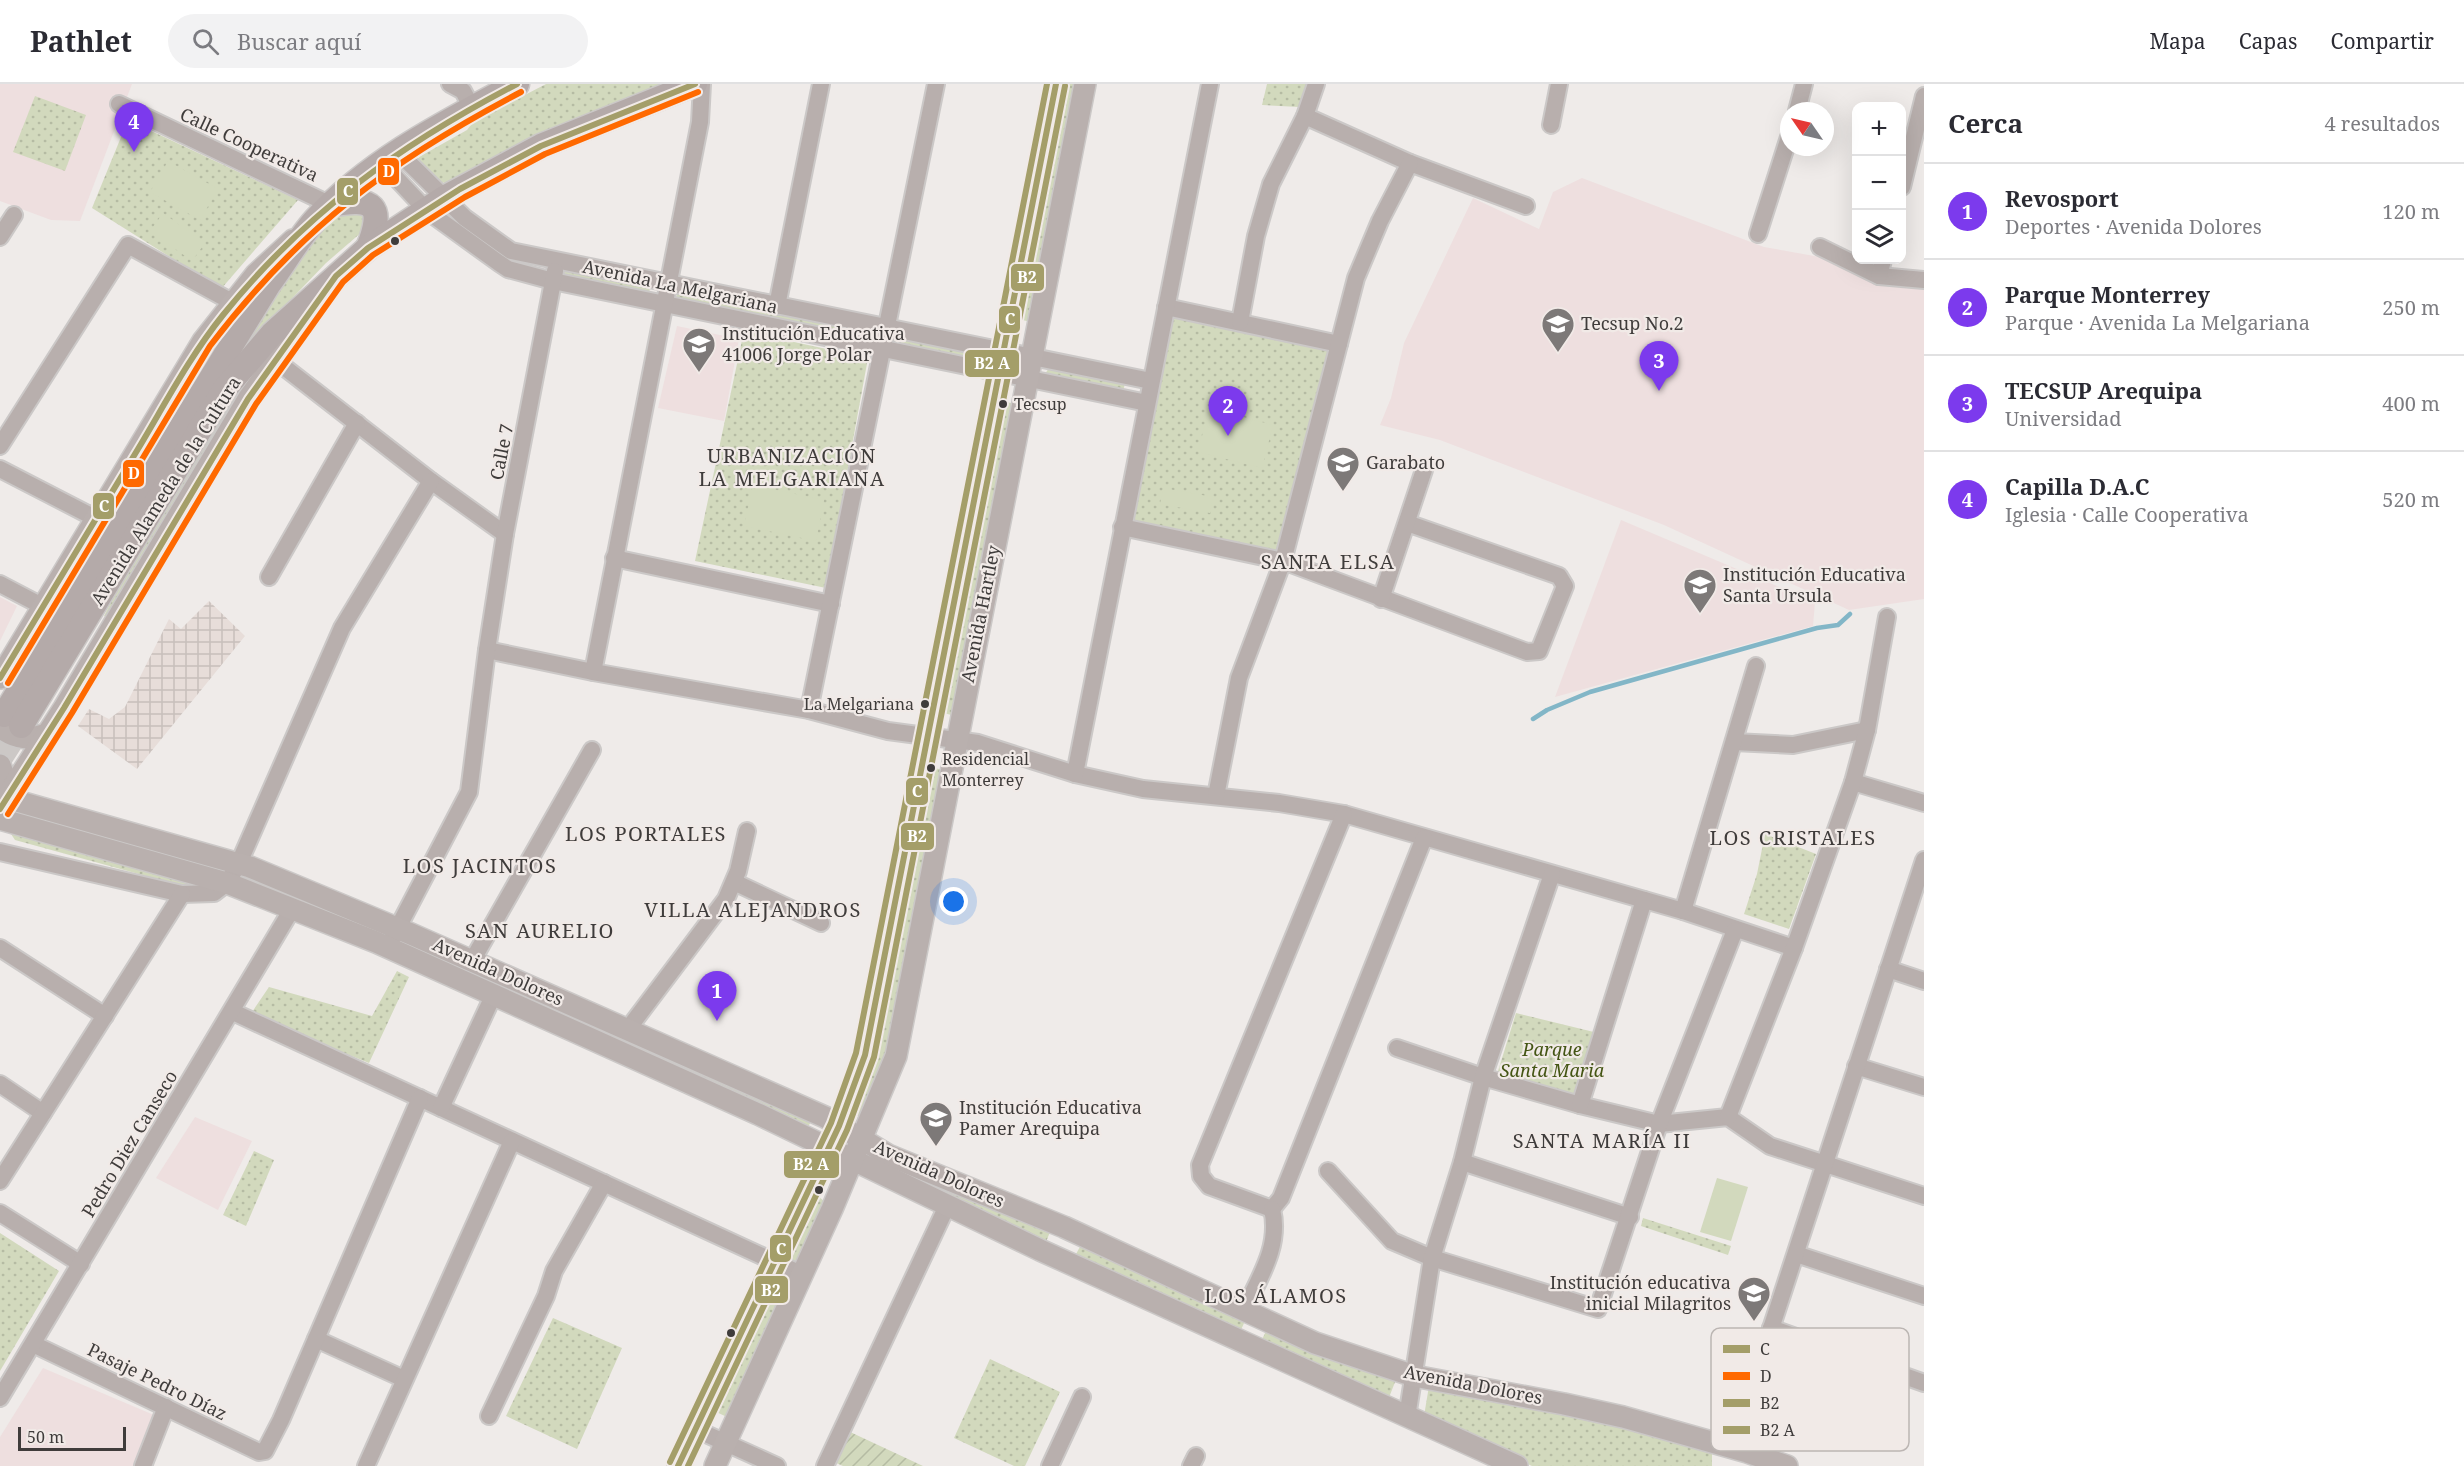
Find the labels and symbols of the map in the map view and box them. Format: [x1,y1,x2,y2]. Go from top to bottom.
street label: Calle Cooperativa [176,102,323,187]
north arrow [1780,102,1834,156]
pin: 4 [114,103,154,152]
line badge: D [377,157,400,186]
text: D [383,160,395,182]
line badge: C [336,177,359,206]
text: C [343,180,354,202]
unlabelled marker [389,235,401,247]
street label: Avenida La Melgariana [580,254,780,318]
line badge: B2 [1010,263,1045,292]
text: B2 [1017,266,1037,288]
line badge: C [998,305,1021,334]
school or university icon: Tecsup No.2 [1540,306,1576,353]
text: C [1005,308,1016,330]
place label: Tecsup No.2 [1581,311,1684,335]
place label: Institución Educativa 41006 Jorge Polar [722,321,905,366]
school or university icon: Institución Educativa 41006 Jorge Polar [681,326,717,373]
pin: 3 [1640,342,1678,391]
line badge: B2 A [964,349,1020,378]
text: B2 A [974,352,1011,374]
street label: Avenida Alameda de la Cultura [86,373,246,609]
pin: 2 [1208,386,1248,436]
place label: Tecsup [1014,393,1067,415]
marker: Tecsup [997,398,1009,410]
street label: Calle 7 [484,422,518,482]
district label: URBANIZACIÓN LA MELGARIANA [698,442,886,492]
school or university icon: Garabato [1325,445,1361,492]
place label: Garabato [1366,450,1445,474]
line badge: D [122,459,145,488]
text: D [128,462,140,484]
line badge: C [92,492,115,520]
street label: Avenida Hartley [955,542,1005,685]
district label: SANTA ELSA [1261,548,1395,575]
place label: Institución Educativa Santa Ursula [1723,562,1906,607]
school or university icon: Institución Educativa Santa Ursula [1682,567,1718,614]
place label: La Melgariana [804,693,914,715]
marker: La Melgariana [919,698,931,710]
place label: Residencial Monterrey [942,748,1029,791]
marker: Residencial Monterrey [925,762,937,774]
line badge: C [905,777,929,806]
text: C [912,780,923,802]
district label: LOS PORTALES [565,820,727,847]
line badge: B2 [900,822,935,851]
district label: LOS CRISTALES [1709,824,1877,851]
text: B2 [907,825,927,847]
district label: LOS JACINTOS [403,852,557,879]
your location [939,887,968,916]
district label: VILLA ALEJANDROS [644,896,862,923]
district label: SAN AURELIO [465,917,615,944]
street label: Avenida Dolores [429,932,567,1011]
pin: 1 [698,972,736,1021]
park label: Parque Santa Maria [1500,1037,1605,1082]
street label: Pedro Diez Canseco [76,1066,182,1221]
place label: Institución Educativa Pamer Arequipa [959,1095,1142,1140]
school or university icon: Institución Educativa Pamer Arequipa [918,1100,954,1147]
district label: SANTA MARÍA II [1513,1127,1691,1154]
street label: Avenida Dolores [870,1134,1008,1213]
line badge: B2 A [783,1150,840,1179]
text: B2 A [793,1153,830,1175]
unlabelled marker [813,1184,825,1196]
line badge: C [769,1234,792,1263]
text: C [776,1238,787,1260]
place label: Institución educativa inicial Milagritos [1550,1270,1731,1315]
line badge: B2 [754,1275,789,1304]
school or university icon: Institución educativa inicial Milagritos [1736,1275,1772,1322]
text: B2 [761,1279,781,1301]
district label: LOS ÁLAMOS [1204,1282,1348,1309]
unlabelled marker [725,1327,737,1339]
legend [1711,1328,1909,1451]
street label: Pasaje Pedro Díaz [84,1337,231,1425]
text: C [1760,1338,1770,1360]
street label: Avenida Dolores [1402,1359,1544,1409]
text: D [1760,1365,1772,1387]
text: B2 [1760,1392,1779,1414]
text: B2 A [1760,1419,1796,1441]
scale bar [18,1424,126,1452]

